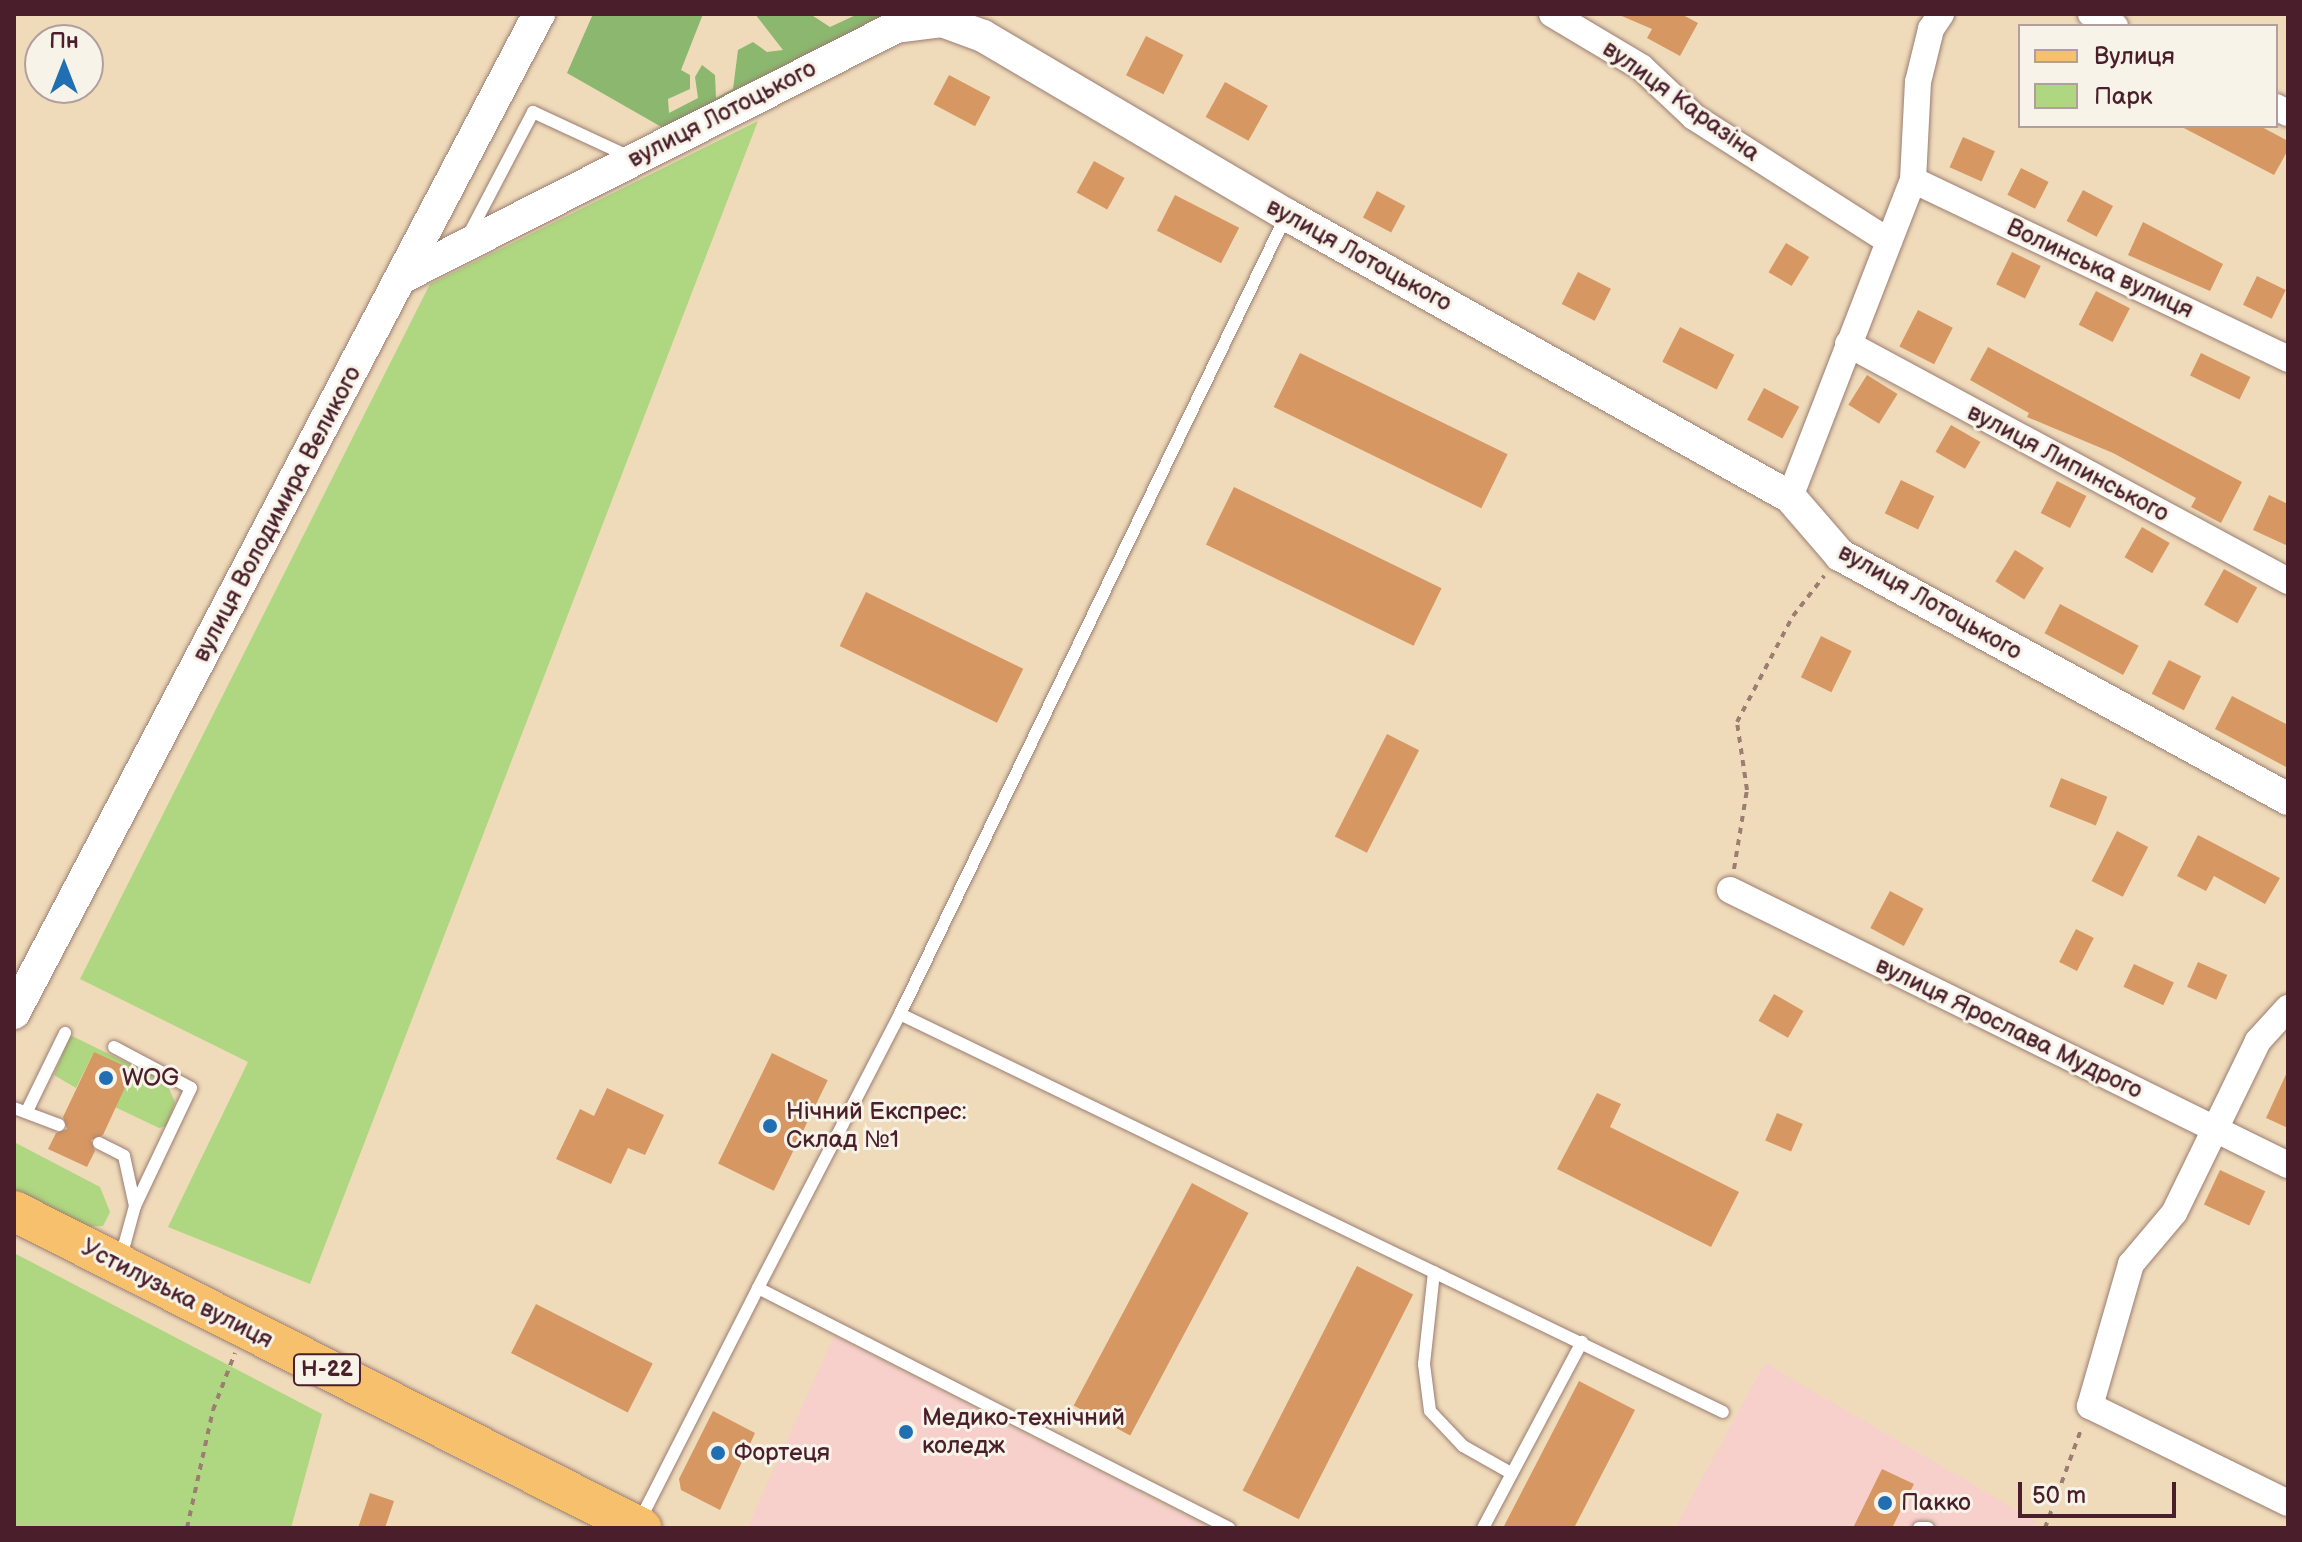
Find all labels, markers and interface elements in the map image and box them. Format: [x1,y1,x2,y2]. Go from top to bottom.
north arrow [24,24,104,104]
legend [2018,24,2278,128]
text: Пн [49,28,79,55]
street label: вулиця Каразіна [1597,34,1765,168]
text: Вулиця [2094,42,2175,71]
street label: вулиця Лотоцького [623,54,821,174]
text: Парк [2094,82,2152,111]
street label: вулиця Лотоцького [1261,192,1457,318]
street label: Волинська вулиця [2002,213,2198,325]
street label: вулиця Володимира Великого [187,361,367,667]
street label: вулиця Липинського [1962,398,2174,528]
street label: вулиця Лотоцького [1833,538,2027,666]
street label: вулиця Ярослава Мудрого [1871,951,2147,1105]
place label: WOG [122,1064,179,1092]
marker: WOG [97,1069,115,1087]
place label: Нічний Експрес: Склад №1 [786,1098,966,1154]
marker: Нічний Експрес: Склад №1 [761,1117,779,1135]
street label: Устилузька вулиця [76,1233,278,1355]
road number: Н-22 [291,1352,363,1388]
place label: Медико-технічний коледж [922,1404,1125,1460]
marker: Медико-технічний коледж [897,1423,915,1441]
place label: Фортеця [734,1439,830,1467]
marker: Фортеця [709,1444,727,1462]
scale bar [2022,1466,2180,1516]
text: 50 m [2032,1481,2086,1510]
place label: Пакко [1901,1489,1971,1517]
marker: Пакко [1876,1494,1894,1512]

